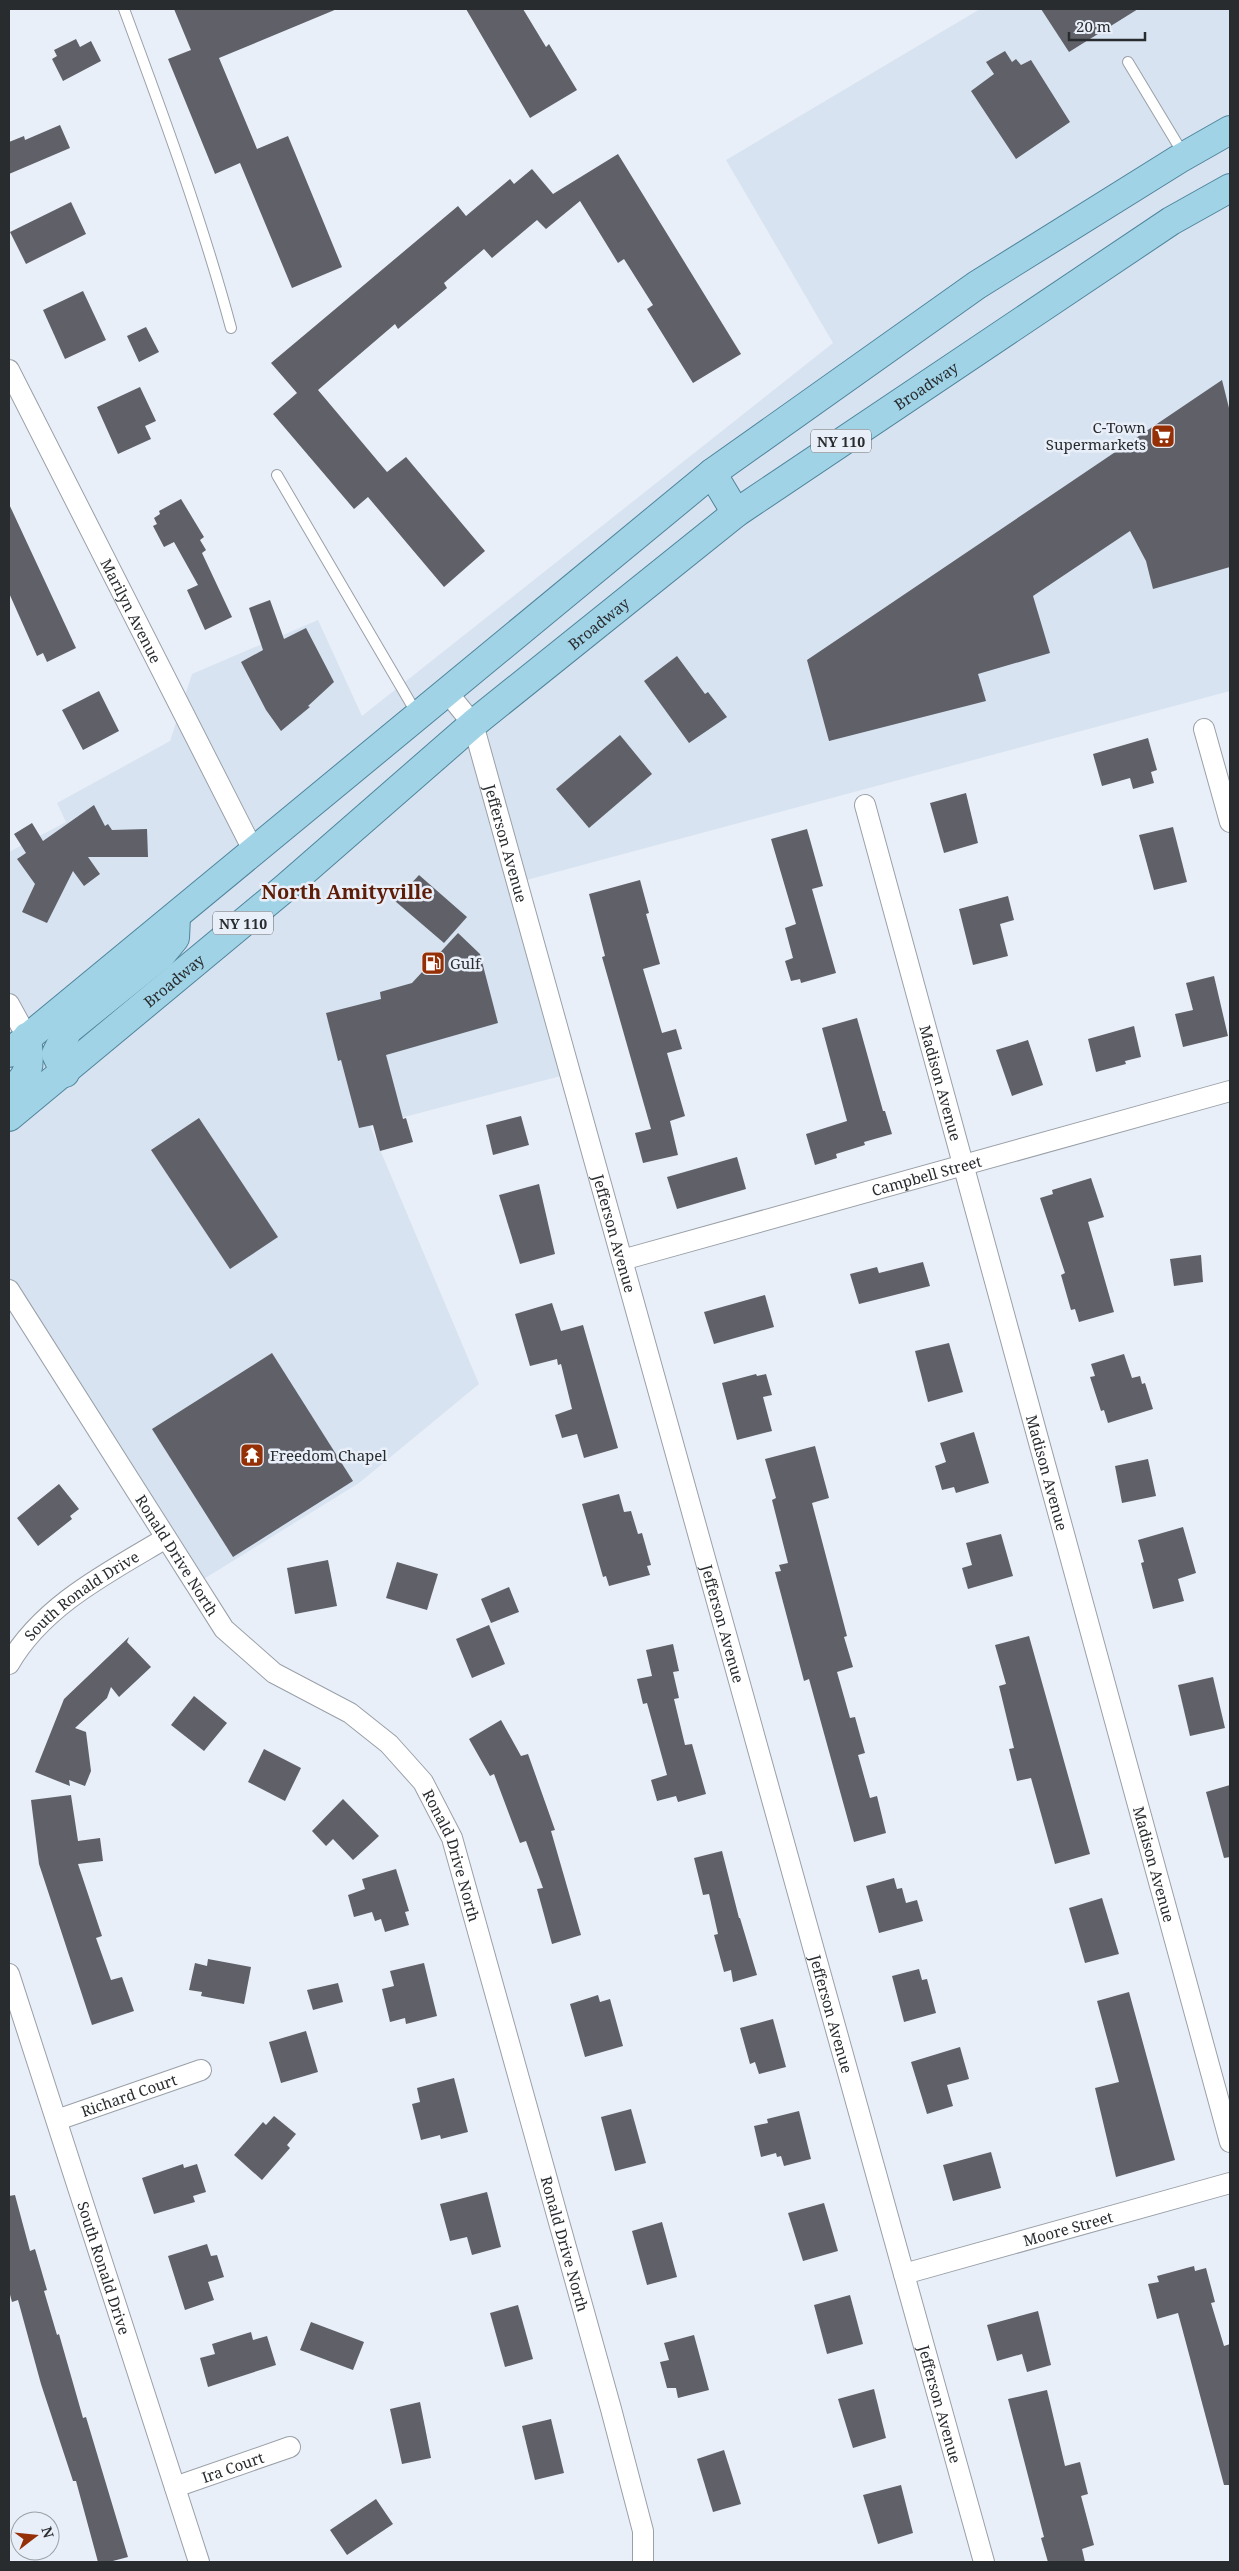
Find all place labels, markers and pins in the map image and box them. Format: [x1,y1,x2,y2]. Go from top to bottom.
place label: C‑Town Supermarkets [1046,417,1146,454]
supermarket icon: C‑Town Supermarkets [1150,423,1176,449]
fuel station icon: Gulf [420,950,446,976]
place label: Gulf [450,953,482,973]
temple icon: Freedom Chapel [239,1442,265,1468]
place label: Freedom Chapel [270,1445,387,1465]

